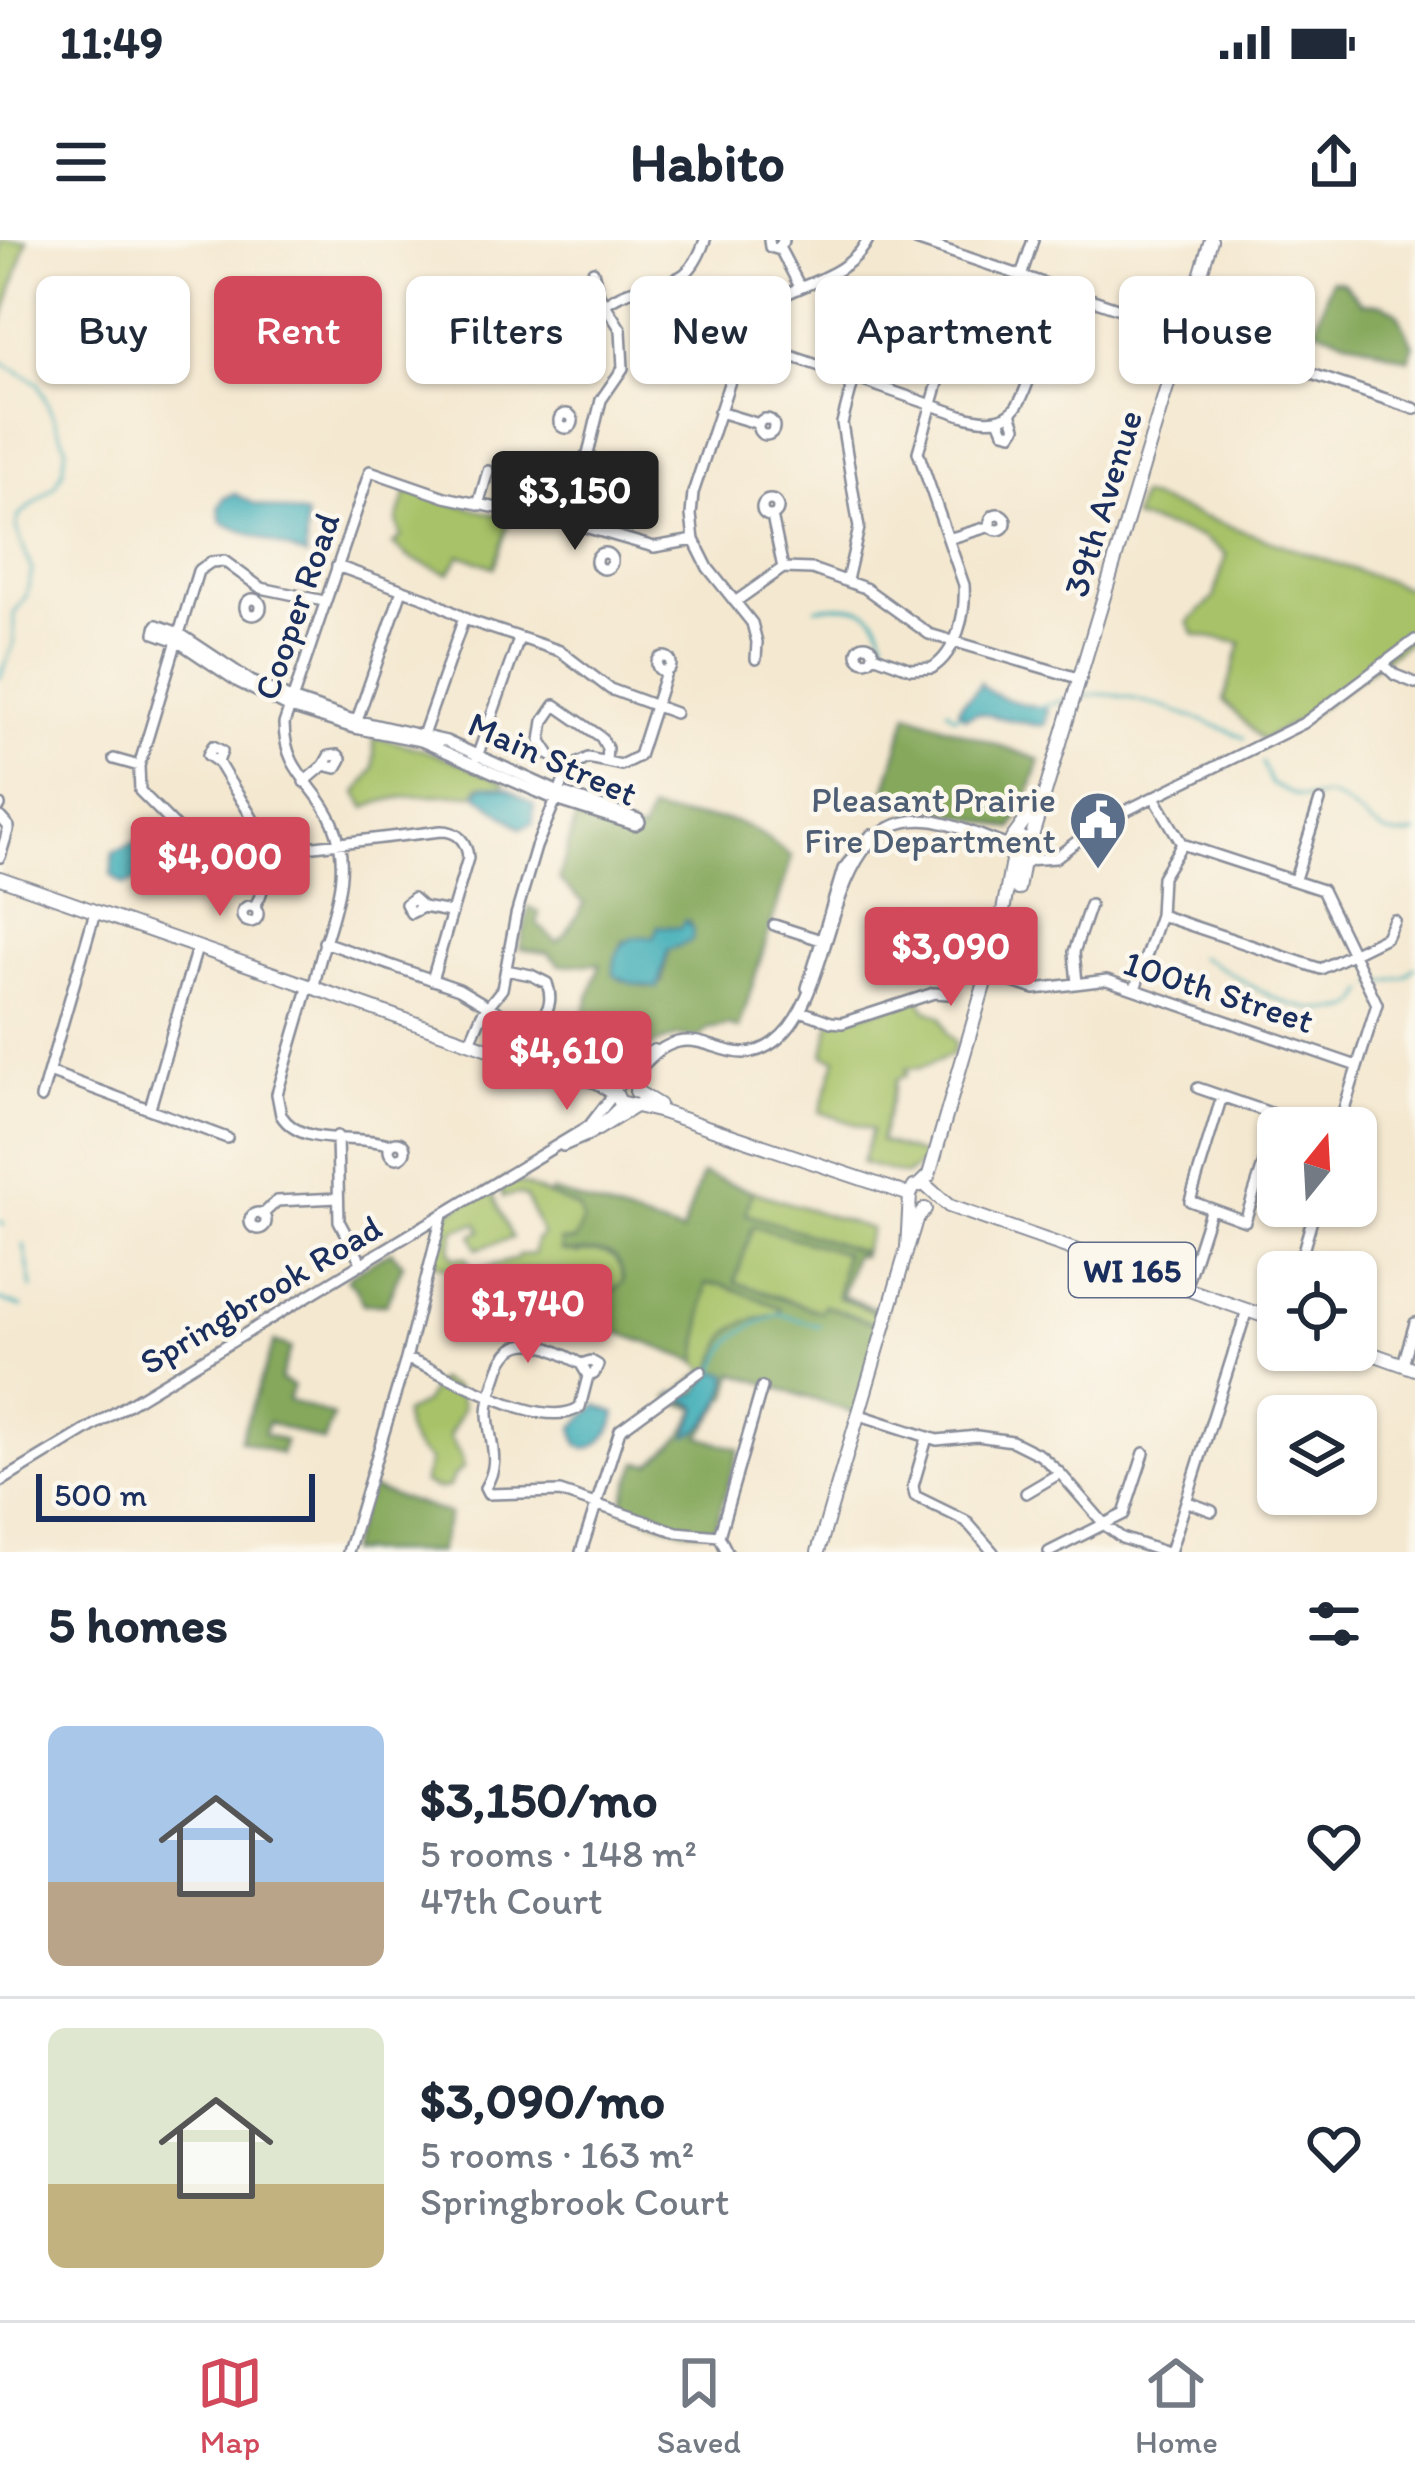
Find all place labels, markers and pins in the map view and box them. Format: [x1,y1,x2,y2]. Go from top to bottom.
pin: $3,150 [477,451,673,553]
place label: Pleasant Prairie Fire Department [804,778,1056,862]
public building icon: Pleasant Prairie Fire Department [1067,789,1129,871]
pin: $4,000 [122,817,318,919]
pin: $3,090 [853,907,1049,1009]
pin: $4,610 [469,1011,665,1113]
pin: $1,740 [430,1264,626,1366]

